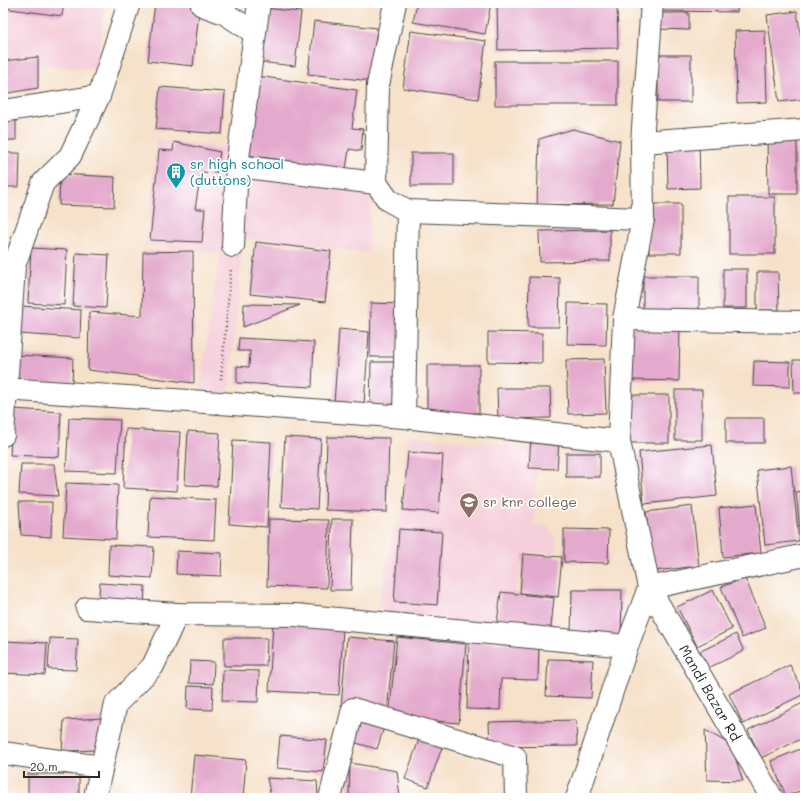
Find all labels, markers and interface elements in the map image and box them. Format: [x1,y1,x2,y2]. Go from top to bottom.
place label: sr high school (duttons) [190,154,284,189]
building icon: sr high school (duttons) [165,161,187,189]
school or university icon: sr knr college [458,491,480,519]
place label: sr knr college [483,492,577,511]
street label: Mandi Bazar Rd [675,641,746,745]
scale bar [24,753,99,779]
text: 20 m [30,758,58,774]

